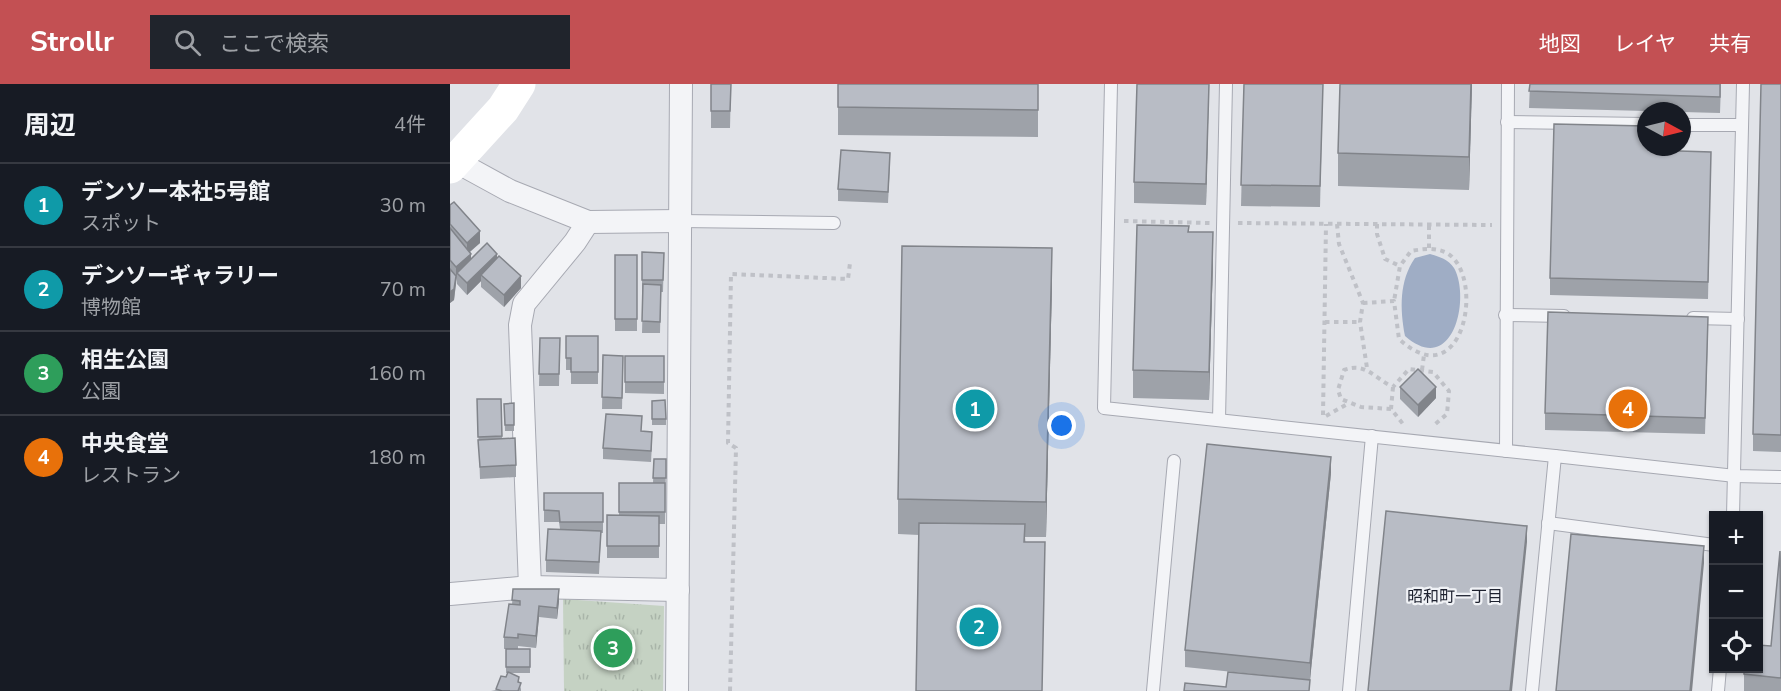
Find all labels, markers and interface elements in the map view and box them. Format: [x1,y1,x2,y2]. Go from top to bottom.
search box [150,15,570,69]
text: Strollr [30,23,114,61]
icon: search [171,26,204,59]
text: ここで検索 [219,29,329,59]
text: 地図 [1539,30,1581,58]
text: レイヤ [1614,30,1676,58]
text: 共有 [1709,30,1751,58]
north arrow [1637,102,1691,156]
text: 周辺 [24,108,76,143]
text: 4件 [394,111,426,138]
text: デンソー本社5号館 [81,177,270,207]
text: 1 [38,192,50,219]
text: 30 m [380,192,426,219]
text: スポット [81,210,161,237]
text: デンソーギャラリー [81,261,279,291]
text: 2 [38,276,50,303]
text: 70 m [380,276,426,303]
text: 博物館 [81,294,141,321]
text: 相生公園 [81,345,169,375]
text: 3 [38,360,50,387]
text: 160 m [368,360,426,387]
text: 公園 [81,378,121,405]
pin: 1 [956,386,994,432]
pin: 4 [1608,386,1648,432]
your location [1047,411,1076,440]
text: 中央食堂 [81,429,169,459]
text: 4 [38,444,50,471]
text: 180 m [368,444,426,471]
text: レストラン [81,462,181,489]
map controls [1709,511,1763,673]
button: + [1709,511,1763,565]
button: − [1709,565,1763,619]
district label: 昭和町一丁目 [1407,586,1503,608]
pin: 2 [960,604,998,650]
button: locate [1709,619,1763,673]
pin: 3 [594,626,632,670]

